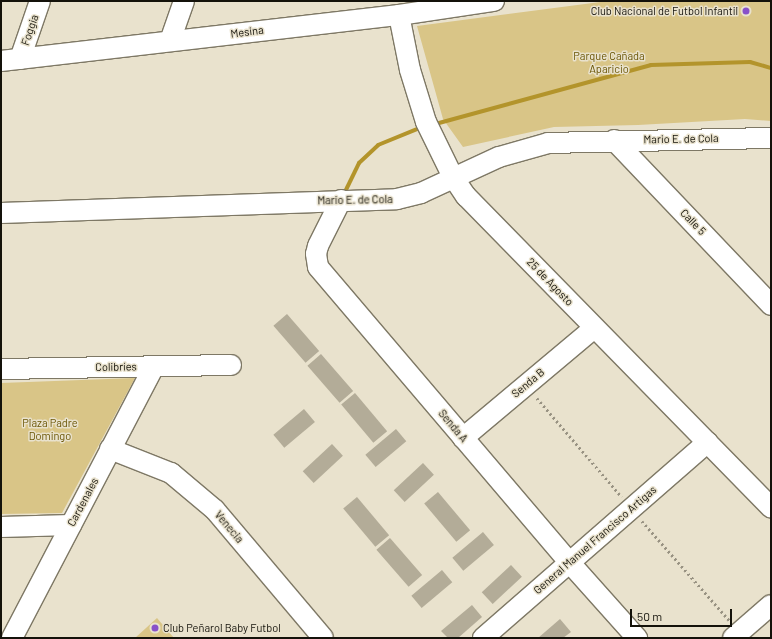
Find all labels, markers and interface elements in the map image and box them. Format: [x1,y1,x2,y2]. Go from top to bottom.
place label: Club Nacional de Futbol Infantil [591,4,738,18]
marker: Club Nacional de Futbol Infantil [741,6,751,16]
street label: Foggia [19,13,41,47]
street label: Mesina [230,23,264,41]
park label: Parque Cañada Aparicio [573,50,645,76]
street label: Mario E. de Cola [643,132,719,146]
street label: Mario E. de Cola [317,193,393,207]
street label: Calle 5 [677,206,709,238]
street label: 25 de Agosto [524,255,576,309]
street label: Colibríes [95,360,137,374]
street label: Senda B [509,365,547,401]
street label: Senda A [436,407,470,445]
park label: Plaza Padre Domingo [22,417,78,443]
street label: Cardenales [65,475,101,529]
street label: General Manuel Francisco Artigas [531,483,659,597]
street label: Venecia [212,508,246,546]
scale bar [632,601,734,627]
text: 50 m [637,609,662,623]
place label: Club Peñarol Baby Futbol [163,621,281,635]
marker: Club Peñarol Baby Futbol [150,623,160,633]

